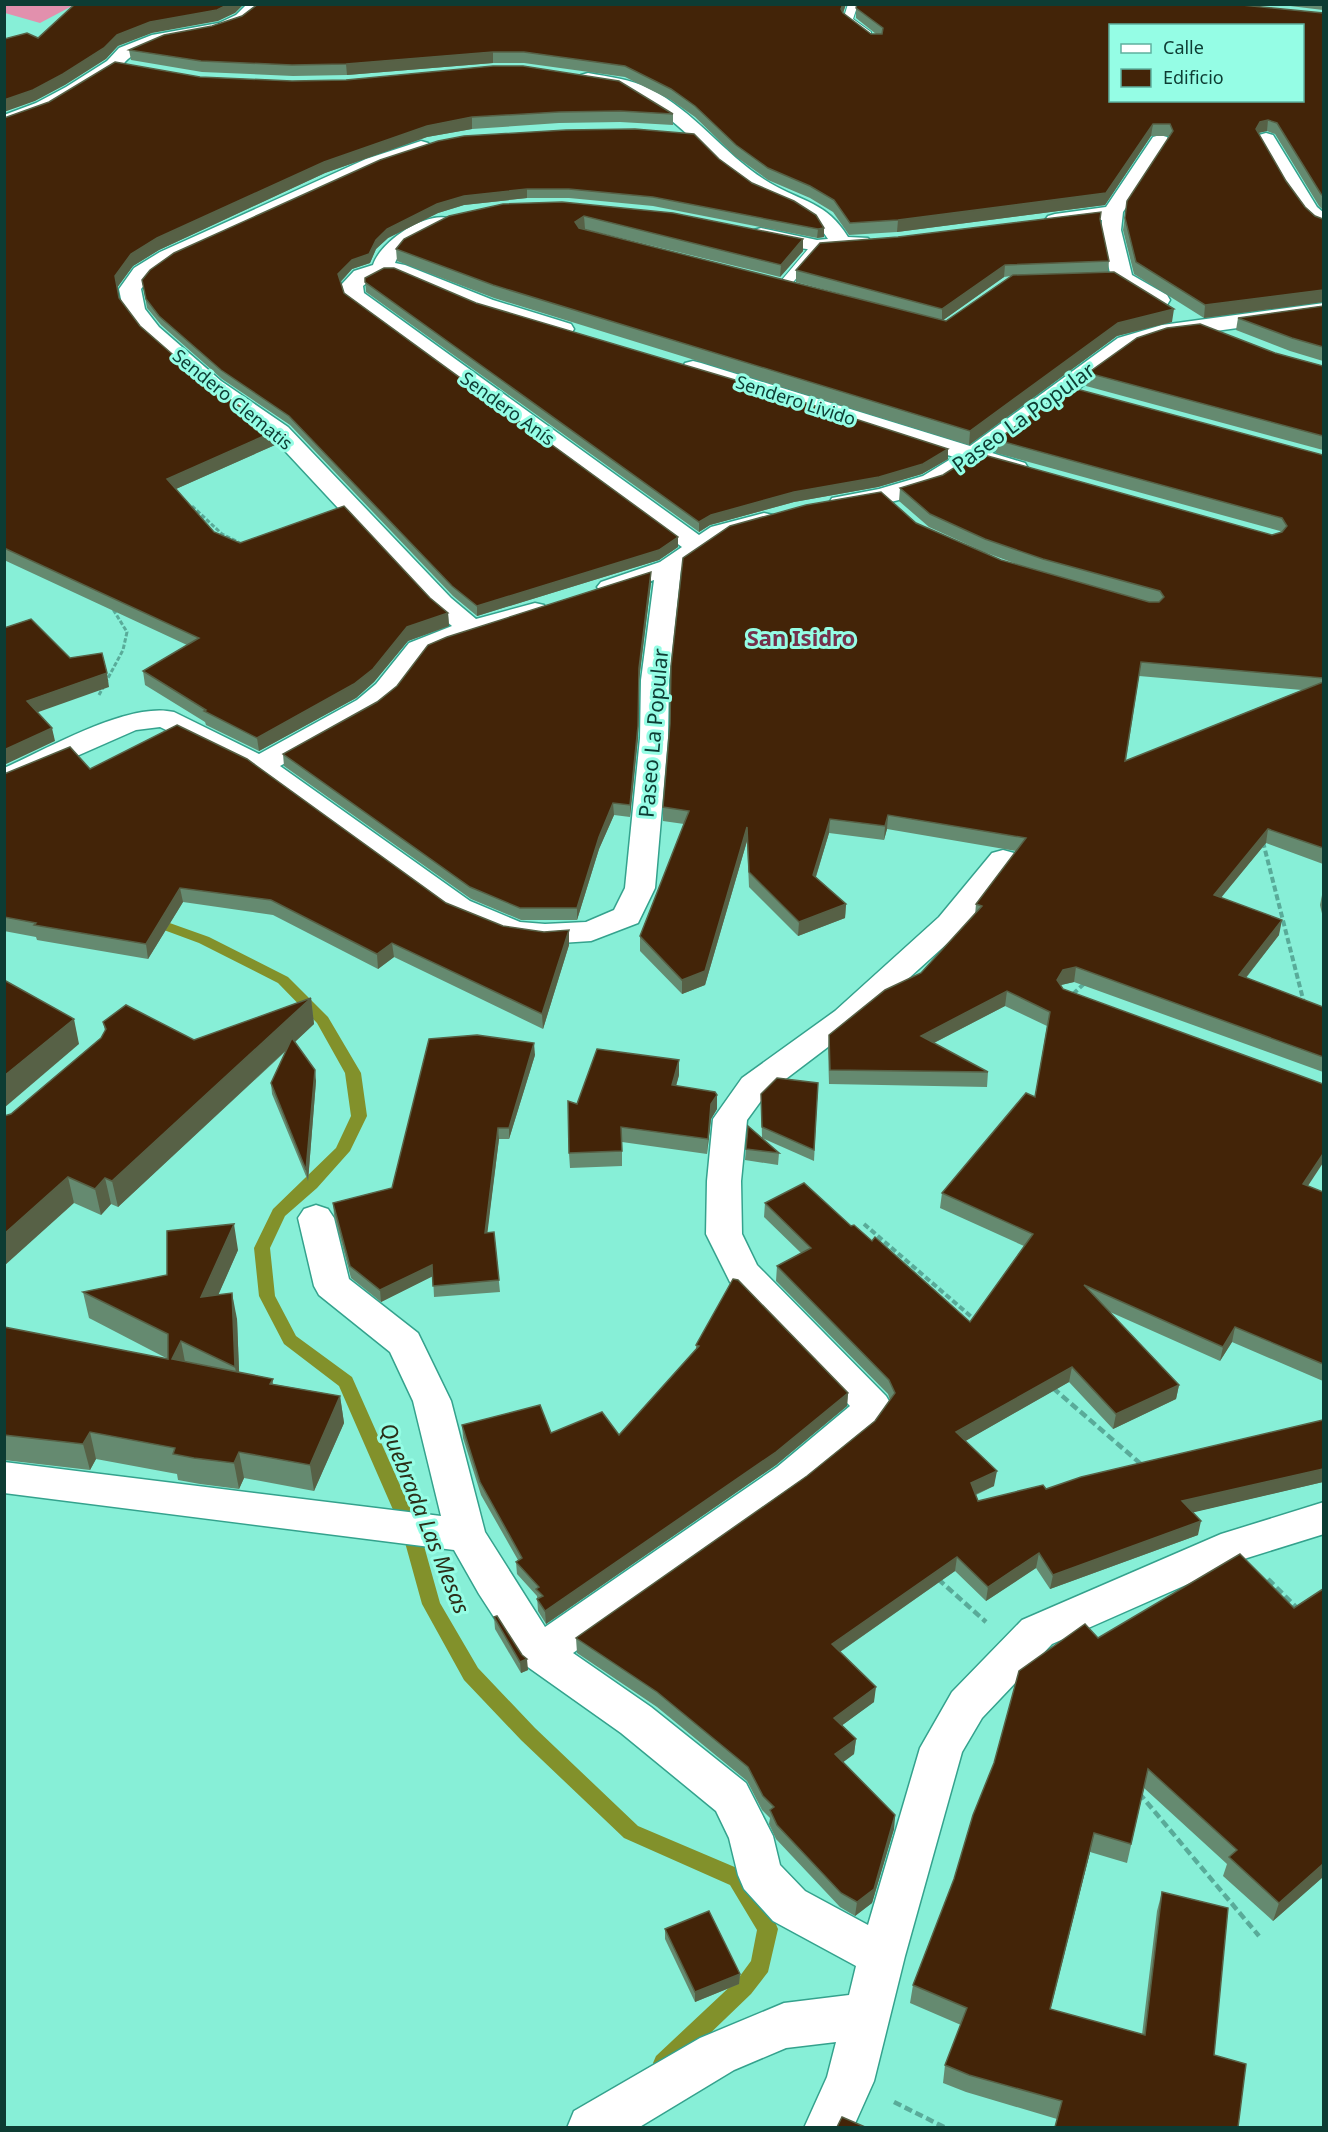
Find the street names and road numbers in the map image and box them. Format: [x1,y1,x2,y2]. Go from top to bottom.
street label: Sendero Clematis [168,343,298,455]
street label: Paseo La Popular [946,356,1100,478]
street label: Sendero Anís [456,366,560,450]
street label: Sendero Livido [733,369,859,431]
street label: Paseo La Popular [632,647,674,819]

